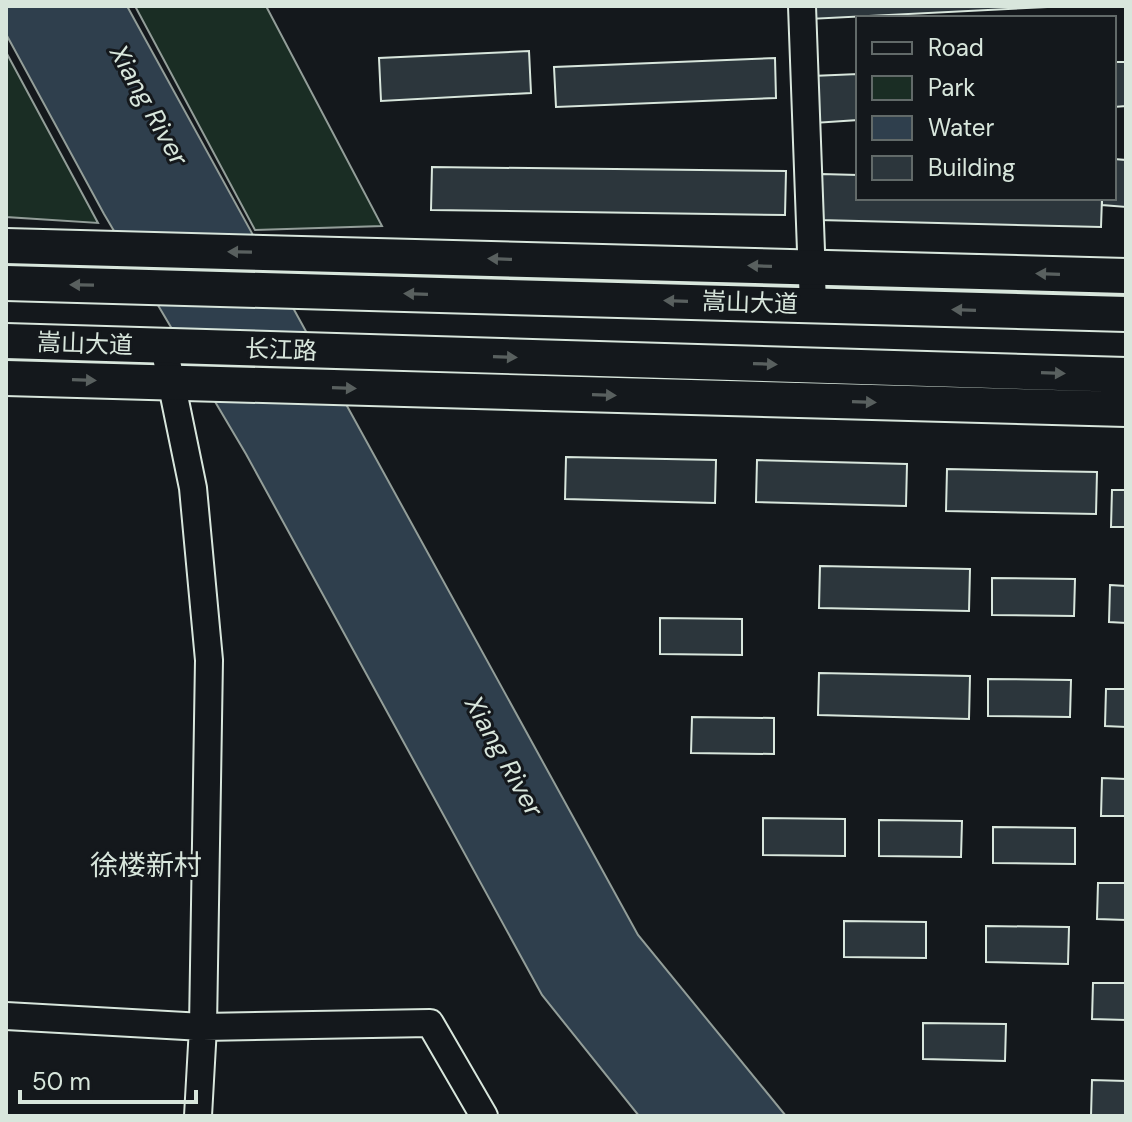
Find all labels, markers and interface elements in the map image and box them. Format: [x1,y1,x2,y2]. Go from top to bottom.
legend [856,16,1116,200]
text: Road [928,32,984,63]
water label: Xiang River [101,38,197,172]
text: Park [928,72,975,103]
text: Water [928,112,994,143]
text: Building [928,152,1015,183]
one-way arrow [227,246,252,258]
one-way arrow [487,252,512,265]
one-way arrow [747,259,772,272]
one-way arrow [1035,267,1060,280]
one-way arrow [69,278,94,291]
street label: 嵩山大道 [702,285,799,320]
one-way arrow [403,287,428,300]
one-way arrow [663,295,688,308]
one-way arrow [951,303,976,316]
street label: 嵩山大道 [37,326,134,361]
street label: 长江路 [244,333,318,366]
one-way arrow [493,350,518,363]
one-way arrow [753,358,778,371]
one-way arrow [1041,366,1066,379]
one-way arrow [72,374,97,387]
one-way arrow [332,381,357,394]
one-way arrow [592,388,617,401]
one-way arrow [852,396,877,408]
water label: Xiang River [456,689,552,823]
district label: 徐楼新村 [90,847,202,884]
scale bar [20,1054,196,1104]
text: 50 m [32,1066,91,1097]

